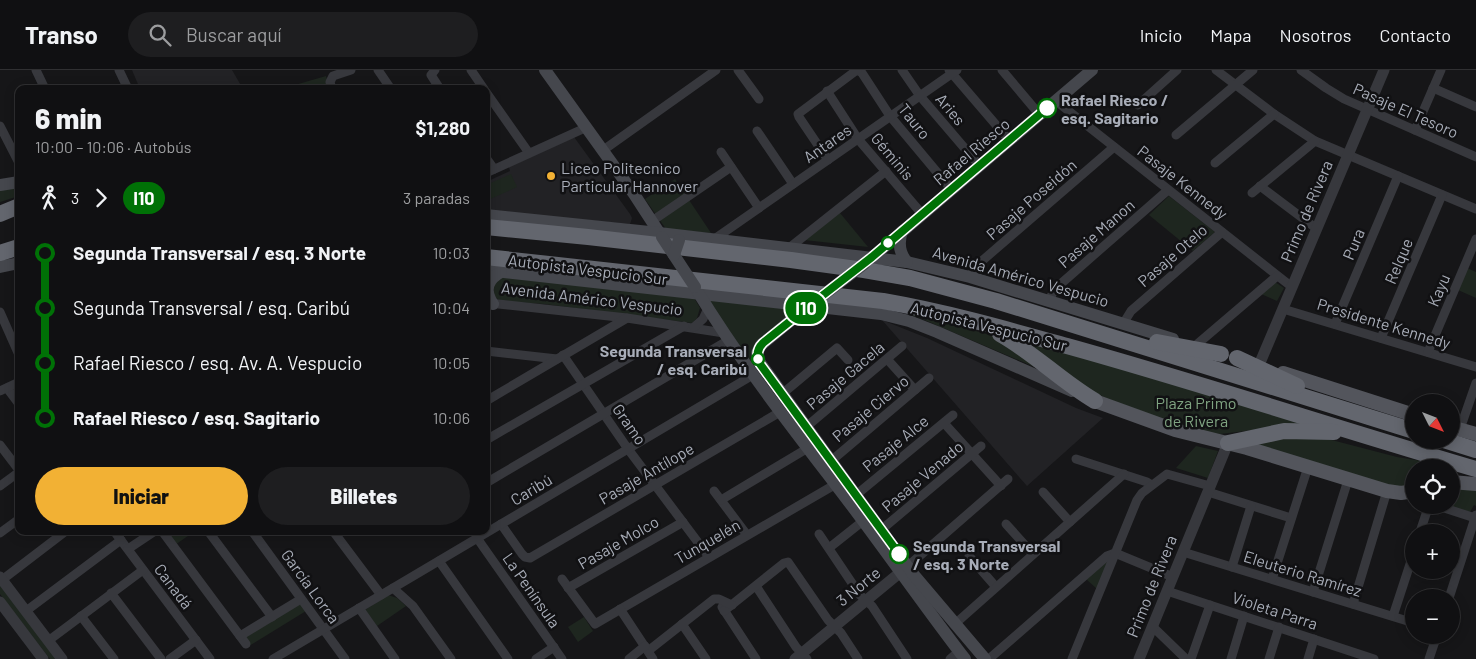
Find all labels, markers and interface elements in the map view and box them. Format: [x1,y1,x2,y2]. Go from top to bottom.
search box [128,12,478,57]
text: Transo [25,20,98,49]
icon: search [146,21,174,49]
text: Buscar aquí [186,23,282,46]
text: Inicio [1140,24,1182,46]
text: Mapa [1210,24,1252,46]
text: Nosotros [1280,24,1351,46]
text: Contacto [1379,24,1451,46]
street label: Pasaje El Tesoro [1351,78,1461,142]
street label: Aries [932,89,970,129]
place label: Rafael Riesco / esq. Sagitario [1061,90,1168,127]
marker: Rafael Riesco / esq. Sagitario [1037,98,1057,118]
street label: Tauro [895,99,935,143]
text: 6 min [35,101,102,135]
street label: Rafael Riesco [929,114,1013,188]
text: $1,280 [416,116,470,139]
street label: Antares [799,120,855,166]
street label: Géminis [868,128,918,184]
text: 10:00 – 10:06 · Autobús [35,137,192,156]
street label: Pasaje Kennedy [1134,141,1232,223]
street label: Pasaje Poseidón [982,155,1080,243]
street label: Primo de Rivera [1276,157,1336,265]
place label: Liceo Politecnico Particular Hannover [561,158,698,195]
marker: Liceo Politecnico Particular Hannover [545,170,557,182]
icon: walk [35,184,63,212]
icon: forward [87,184,115,212]
text: I10 [133,187,155,209]
text: 3 [71,188,79,207]
text: 3 paradas [403,188,470,207]
street label: Pasaje Manon [1054,195,1138,271]
street label: Pasaje Otelo [1133,220,1211,290]
street label: Pura [1338,226,1368,262]
street label: Relque [1380,235,1416,287]
unlabelled marker [881,236,895,250]
text: Segunda Transversal / esq. 3 Norte [73,241,366,264]
street label: Avenida Américo Vespucio [931,242,1111,310]
text: 10:03 [433,243,470,262]
street label: Autopista Vespucio Sur [507,250,669,288]
street label: Kayu [1423,271,1453,309]
street label: Avenida Américo Vespucio [500,277,684,319]
line badge: I10 [777,292,835,324]
street label: Presidente Kennedy [1315,294,1454,353]
text: Segunda Transversal / esq. Caribú [73,296,350,319]
text: I10 [795,297,817,319]
street label: Autopista Vespucio Sur [909,297,1069,355]
text: 10:04 [432,298,470,317]
street label: Pasaje Gacela [802,337,888,413]
place label: Segunda Transversal / esq. Caribú [600,341,747,378]
text: Rafael Riesco / esq. Av. A. Vespucio [73,351,362,374]
marker: Segunda Transversal / esq. Caribú [751,352,765,366]
text: 10:05 [433,353,470,372]
street label: Pasaje Ciervo [828,371,912,445]
park label: Plaza Primo de Rivera [1155,393,1237,430]
north arrow [1405,394,1460,449]
map controls [1405,394,1460,644]
street label: Gramo [609,400,651,448]
text: Rafael Riesco / esq. Sagitario [73,406,320,429]
text: 10:06 [433,408,470,427]
street label: Pasaje Alce [858,411,932,475]
street label: Pasaje Venado [877,436,967,516]
street label: Pasaje Antílope [595,438,697,508]
button: locate [1405,459,1460,514]
button: Iniciar [35,467,248,525]
button: Billetes [258,467,470,525]
street label: Caribú [507,469,555,509]
street label: Pasaje Molco [574,511,662,573]
street label: Tunquelén [671,515,743,567]
button: + [1405,524,1460,579]
street label: Primo de Rivera [1122,532,1180,640]
place label: Segunda Transversal / esq. 3 Norte [913,536,1060,573]
marker: Segunda Transversal / esq. 3 Norte [889,544,909,564]
street label: García Lorca [278,545,344,627]
street label: Eleuterio Ramírez [1242,546,1364,600]
street label: La Península [499,549,565,631]
street label: Canadá [151,560,197,612]
street label: 3 Norte [832,563,884,609]
street label: Violeta Parra [1230,587,1320,633]
button: − [1405,589,1460,644]

